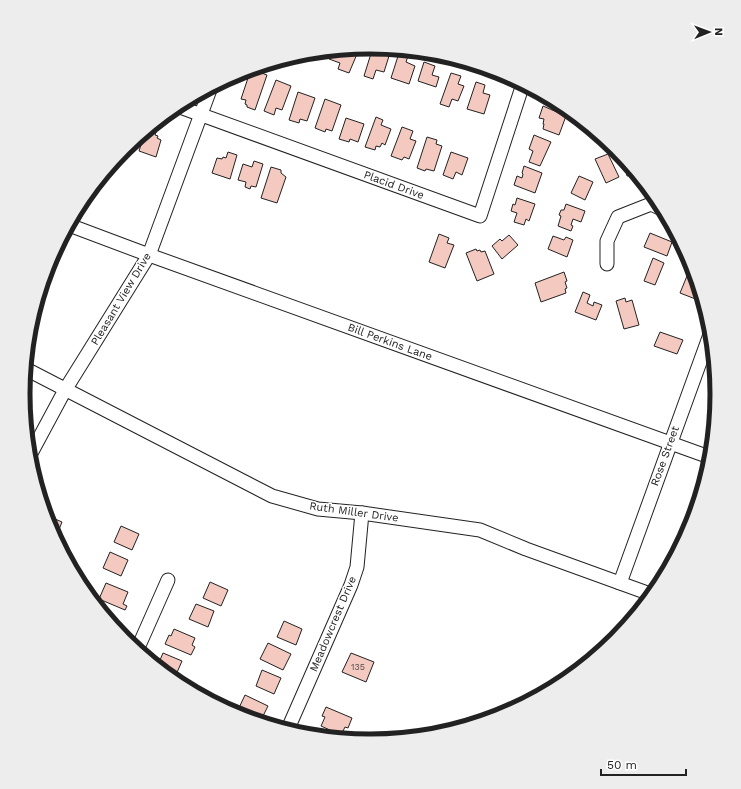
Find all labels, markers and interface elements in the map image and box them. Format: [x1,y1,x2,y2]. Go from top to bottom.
north arrow [689,12,729,52]
text: N [712,28,725,36]
street label: Placid Drive [362,168,426,202]
street label: Pleasant View Drive [88,250,154,348]
street label: Bill Perkins Lane [346,321,434,363]
street label: Rose Street [648,424,682,488]
street label: Ruth Miller Drive [309,499,399,525]
street label: Meadowcrest Drive [307,574,359,674]
house number: 135 [351,662,365,672]
scale bar [601,751,686,777]
text: 50 m [607,758,637,772]

